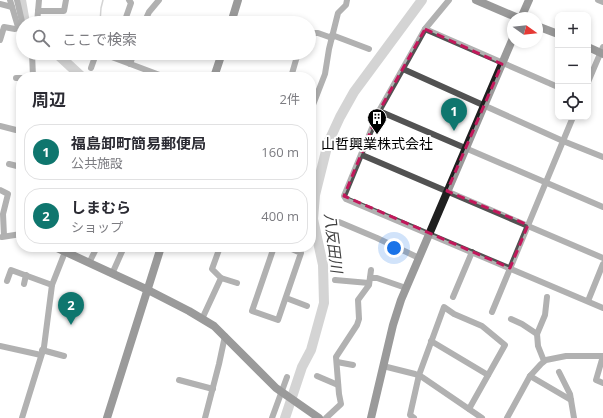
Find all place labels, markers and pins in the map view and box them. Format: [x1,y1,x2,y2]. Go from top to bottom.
pin: 1 [441,98,467,131]
building icon: 山哲興業株式会社 [366,107,388,135]
place label: 山哲興業株式会社 [321,134,433,153]
pin: 2 [58,292,84,325]

